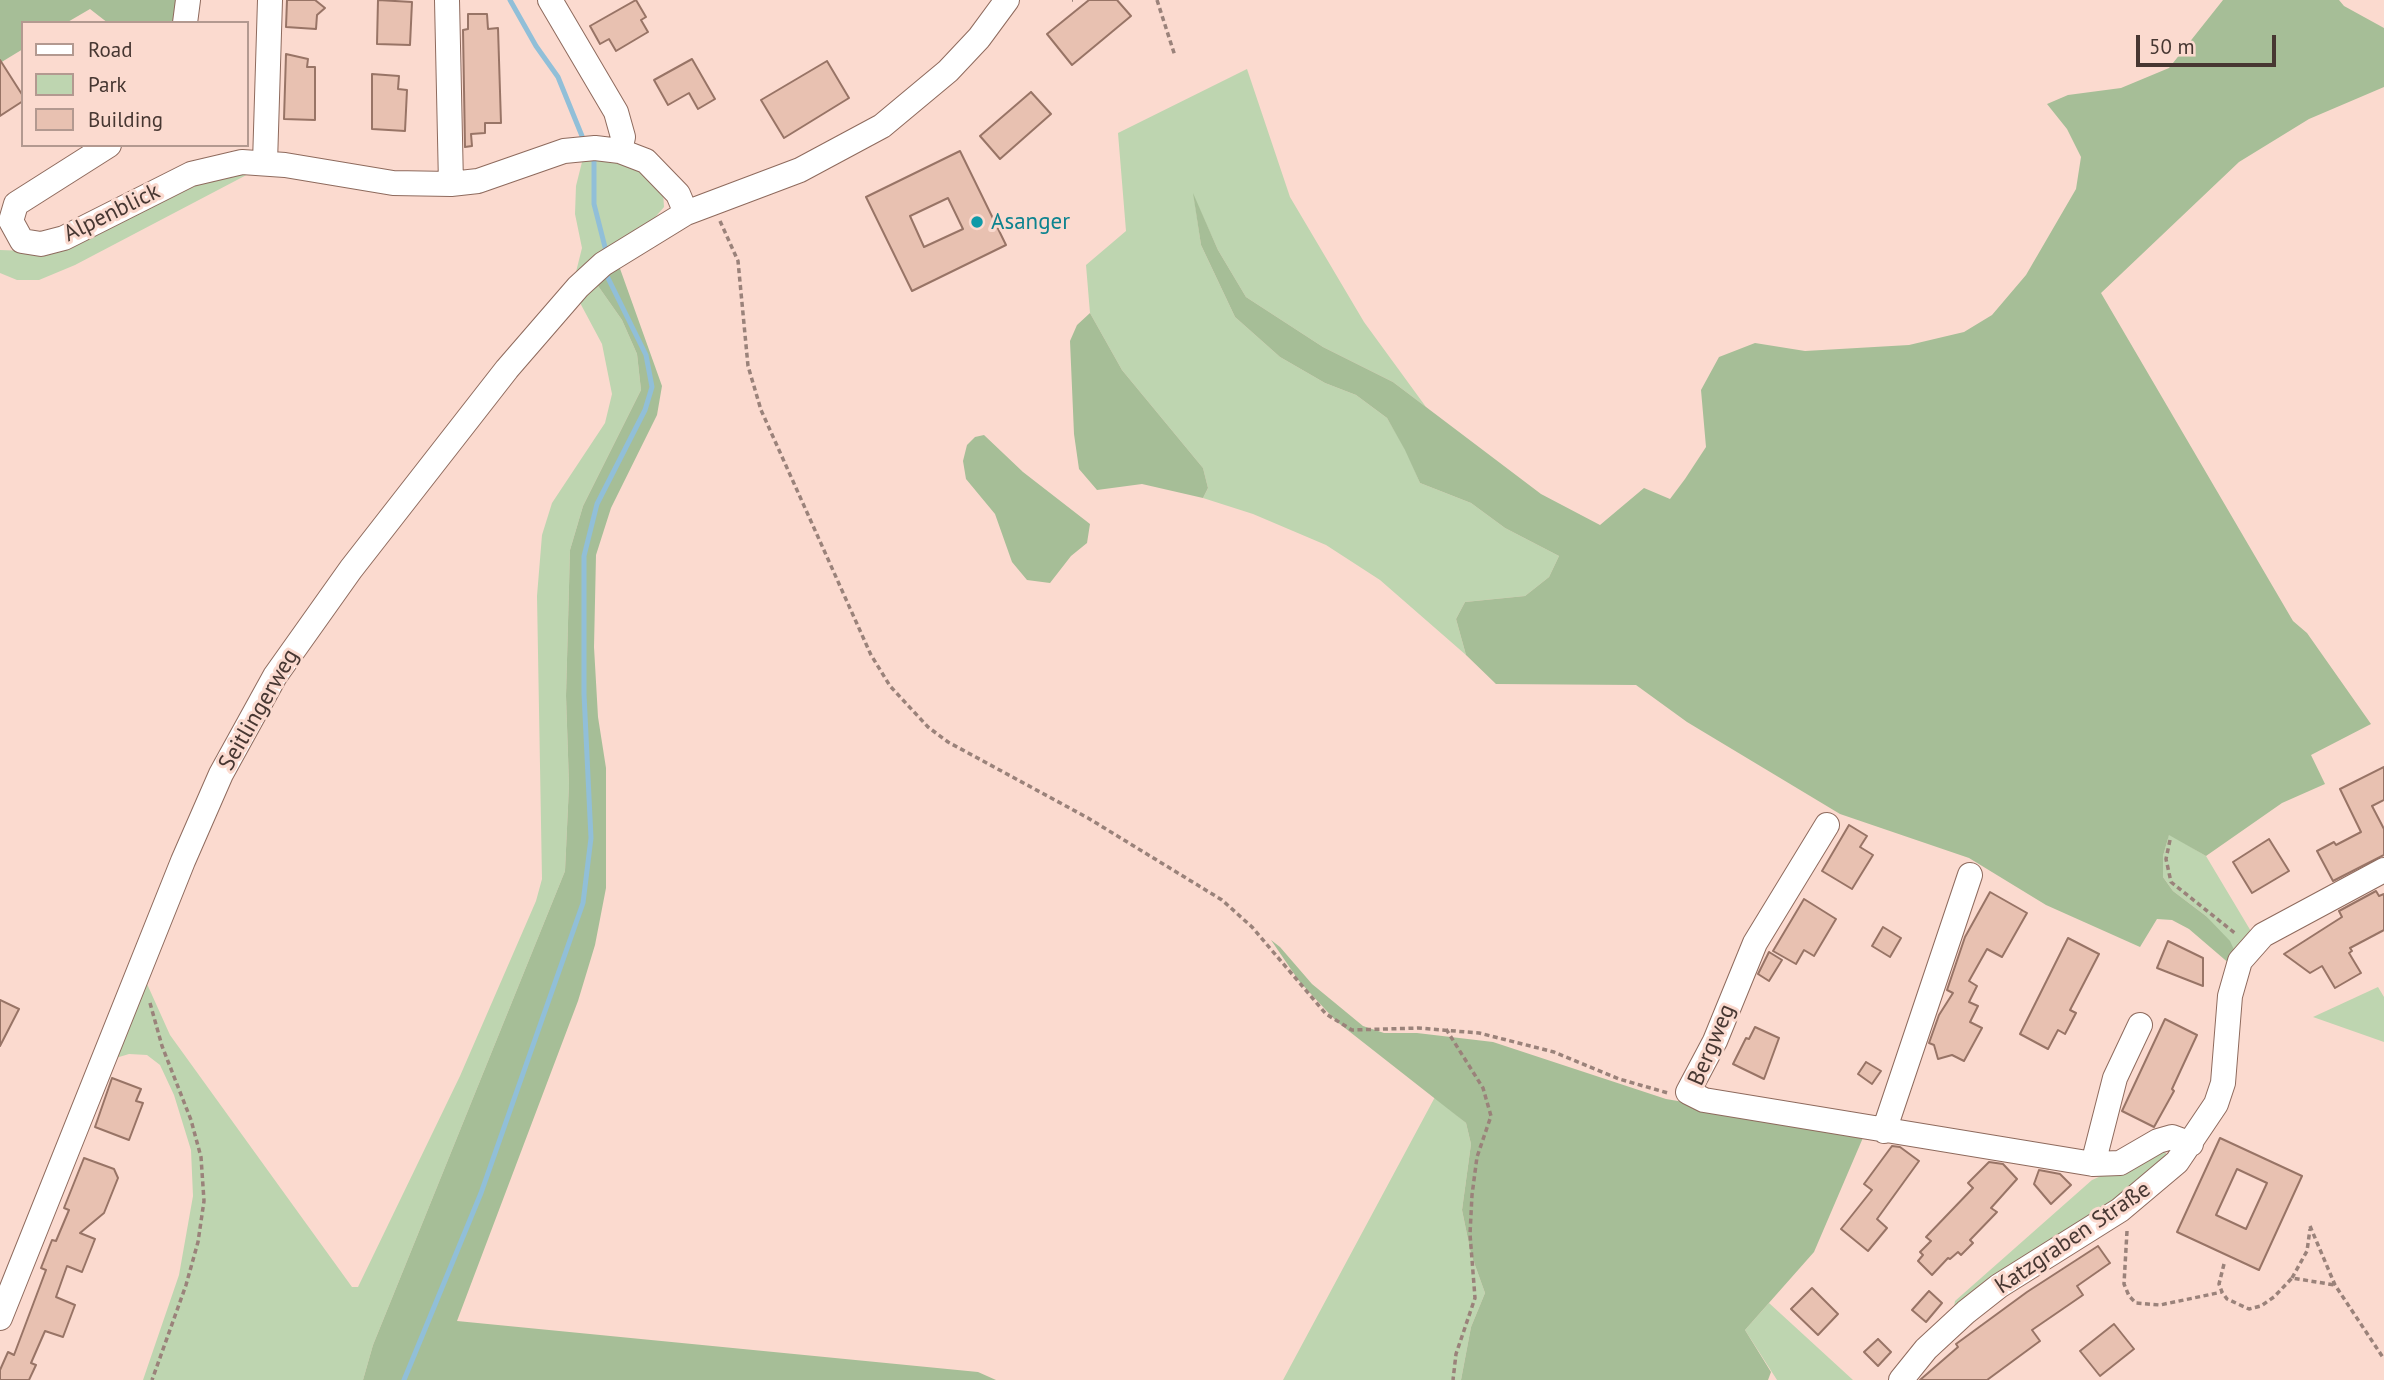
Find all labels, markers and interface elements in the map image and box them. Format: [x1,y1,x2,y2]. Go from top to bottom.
legend [21,21,248,147]
scale bar [2139,21,2279,65]
text: 50 m [2149,33,2195,60]
text: Road [88,36,132,63]
text: Park [88,71,127,98]
text: Building [88,106,163,133]
street label: Alpenblick [59,178,165,248]
place label: Asanger [991,208,1070,236]
marker: Asanger [969,214,985,230]
street label: Seitlingerweg [213,644,305,776]
street label: Bergweg [1683,1000,1741,1090]
street label: Katzgraben Straße [1990,1176,2156,1300]

